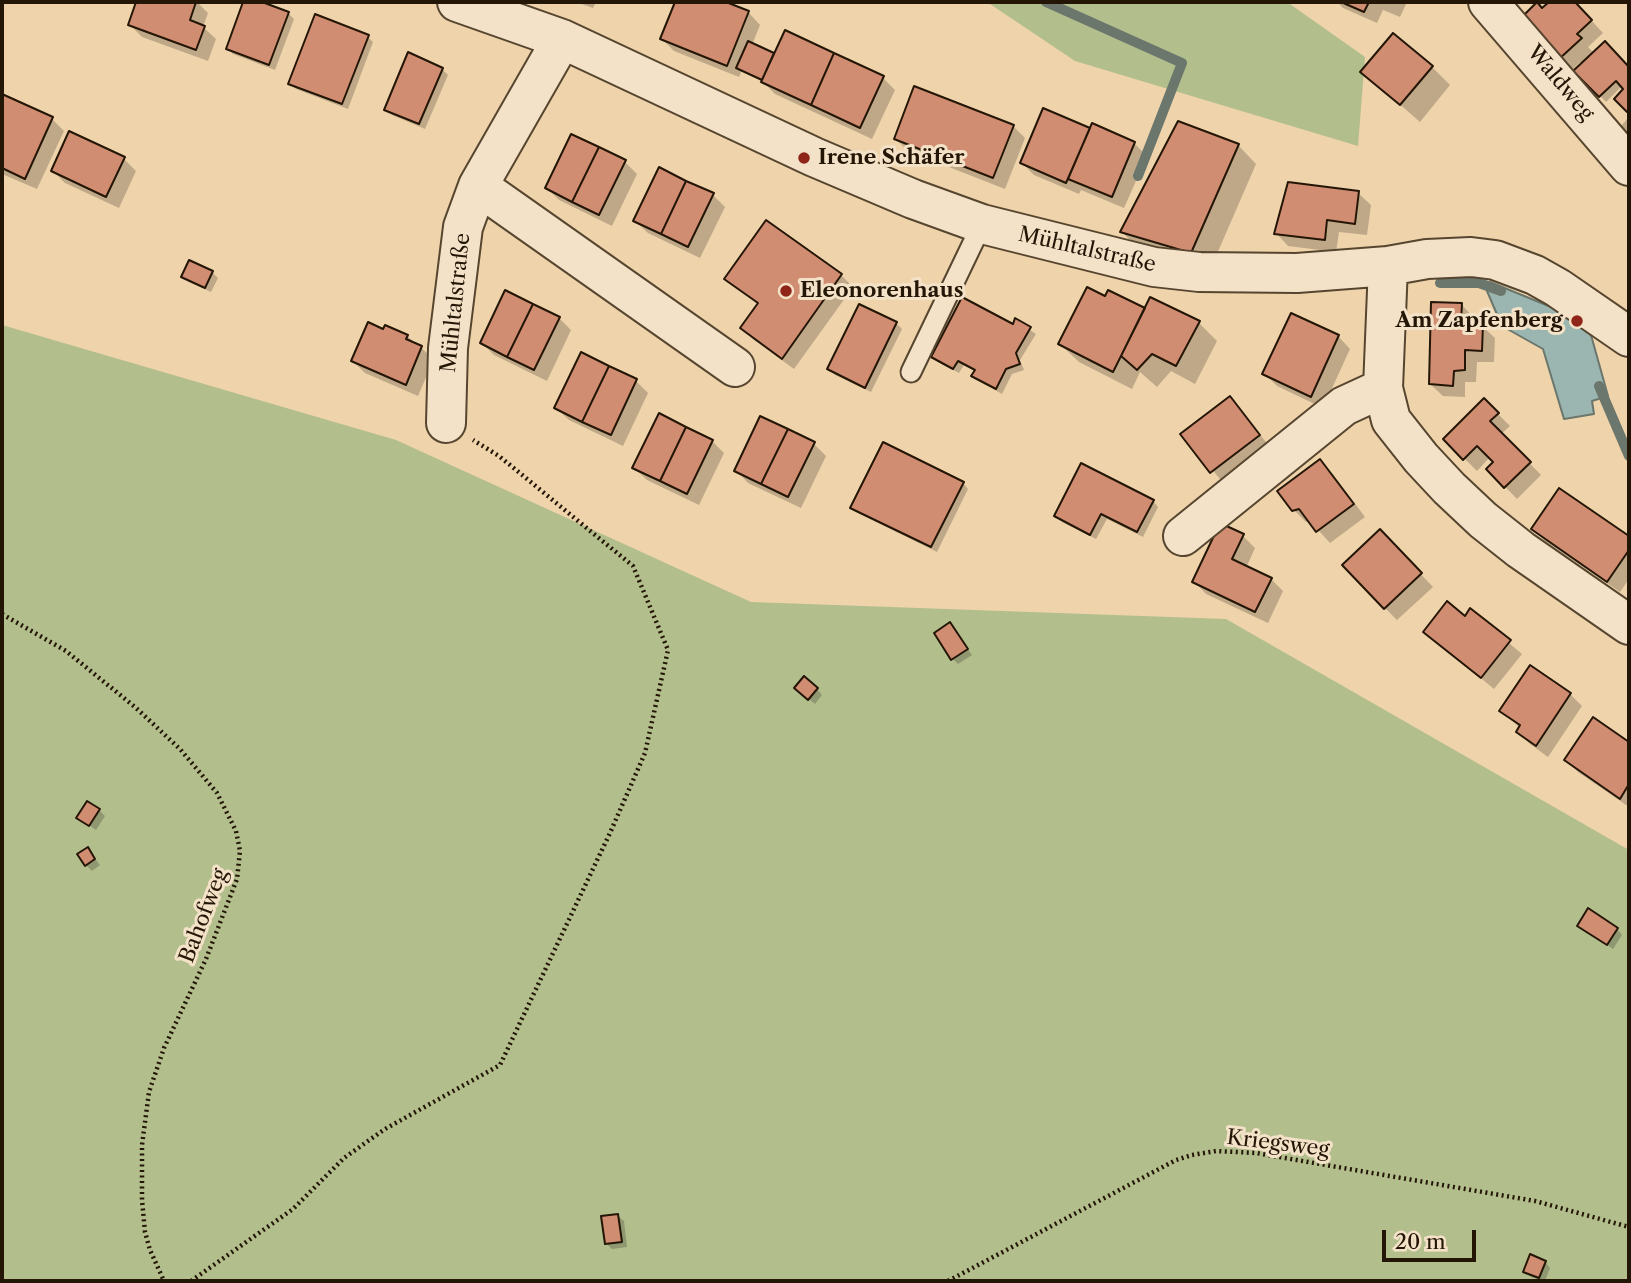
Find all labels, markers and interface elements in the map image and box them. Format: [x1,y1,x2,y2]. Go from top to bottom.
street label: Waldweg [1521,40,1599,126]
place label: Irene Schäfer [818,145,964,171]
marker: Irene Schäfer [796,150,812,166]
street label: Mühltalstraße [1016,222,1158,278]
street label: Mühltalstraße [436,232,476,374]
place label: Eleonorenhaus [800,278,963,304]
marker: Eleonorenhaus [778,283,794,299]
place label: Am Zapfenberg [1395,308,1563,334]
marker: Am Zapfenberg [1569,313,1585,329]
street label: Bahofweg [175,865,233,967]
street label: Kriegsweg [1225,1125,1331,1163]
scale bar [1386,1216,1480,1260]
text: 20 m [1395,1229,1446,1254]

